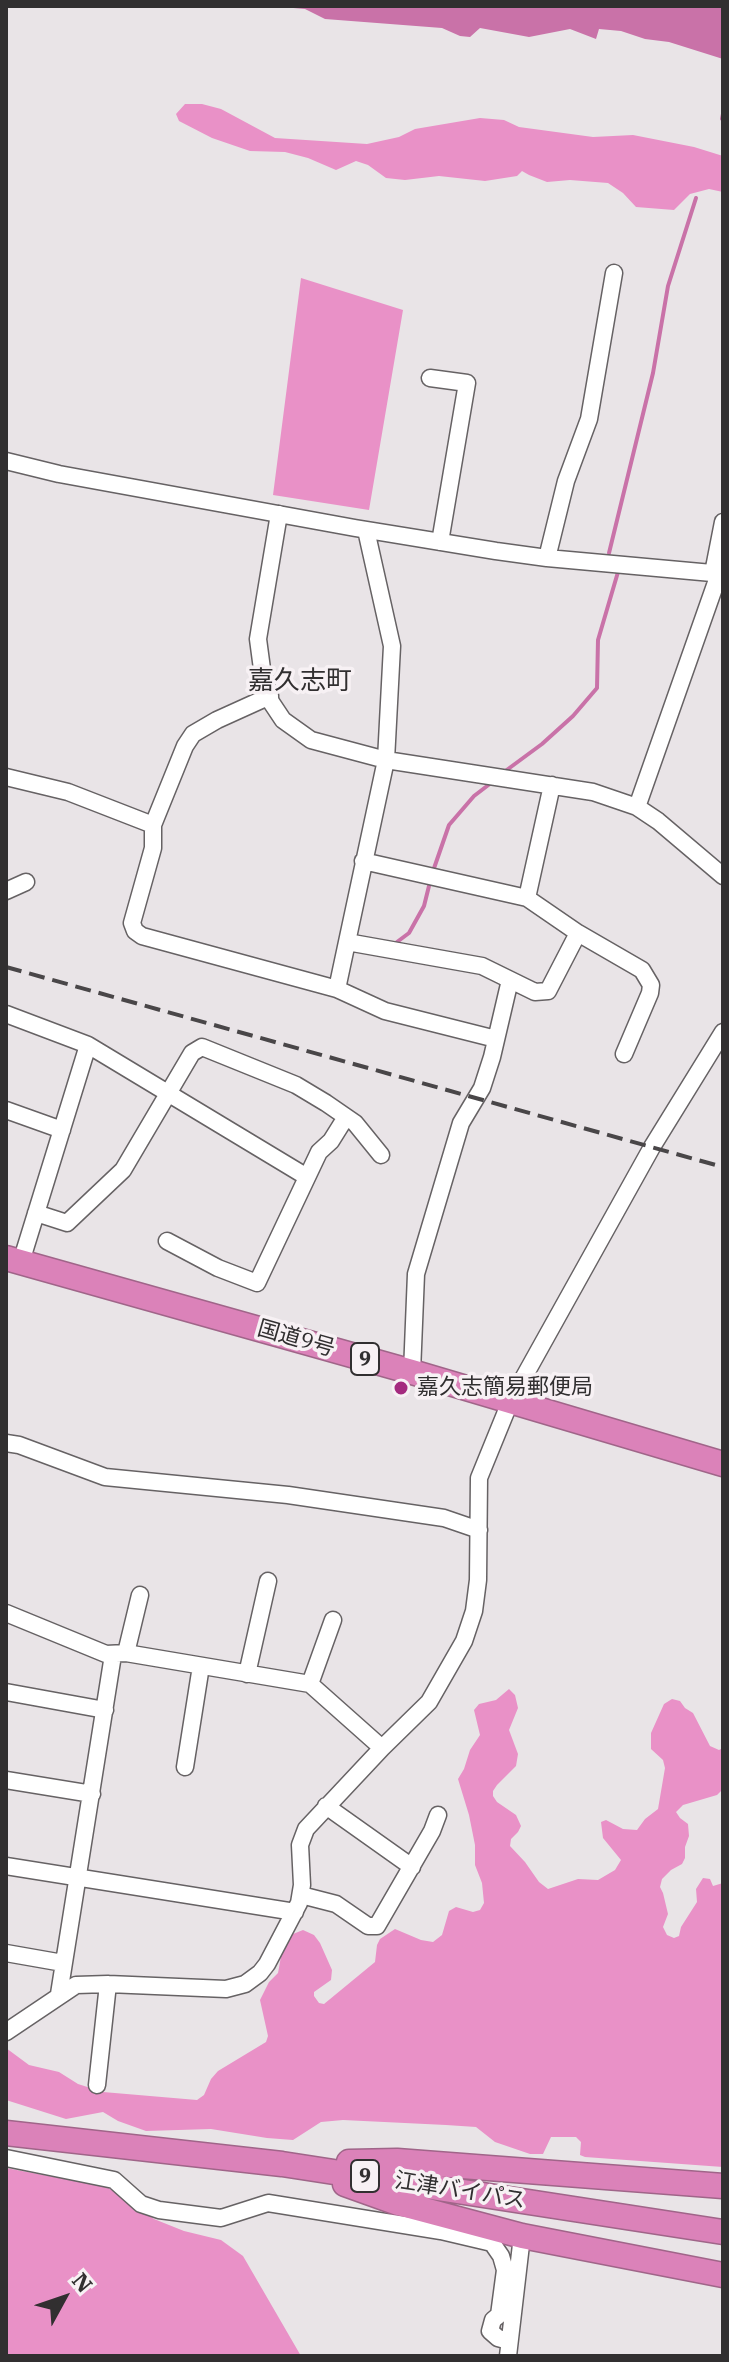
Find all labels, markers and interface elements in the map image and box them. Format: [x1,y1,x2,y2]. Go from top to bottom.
district label: 嘉久志町 [248,665,352,697]
street label: 国道9号 [254,1315,338,1363]
road number: 9 [351,1343,379,1375]
place label: 嘉久志簡易郵便局 [417,1375,593,1401]
marker: 嘉久志簡易郵便局 [392,1379,410,1397]
road number: 9 [351,2160,379,2192]
street label: 江津バイパス [393,2168,527,2214]
north arrow [24,2258,104,2338]
text: N [66,2266,99,2298]

